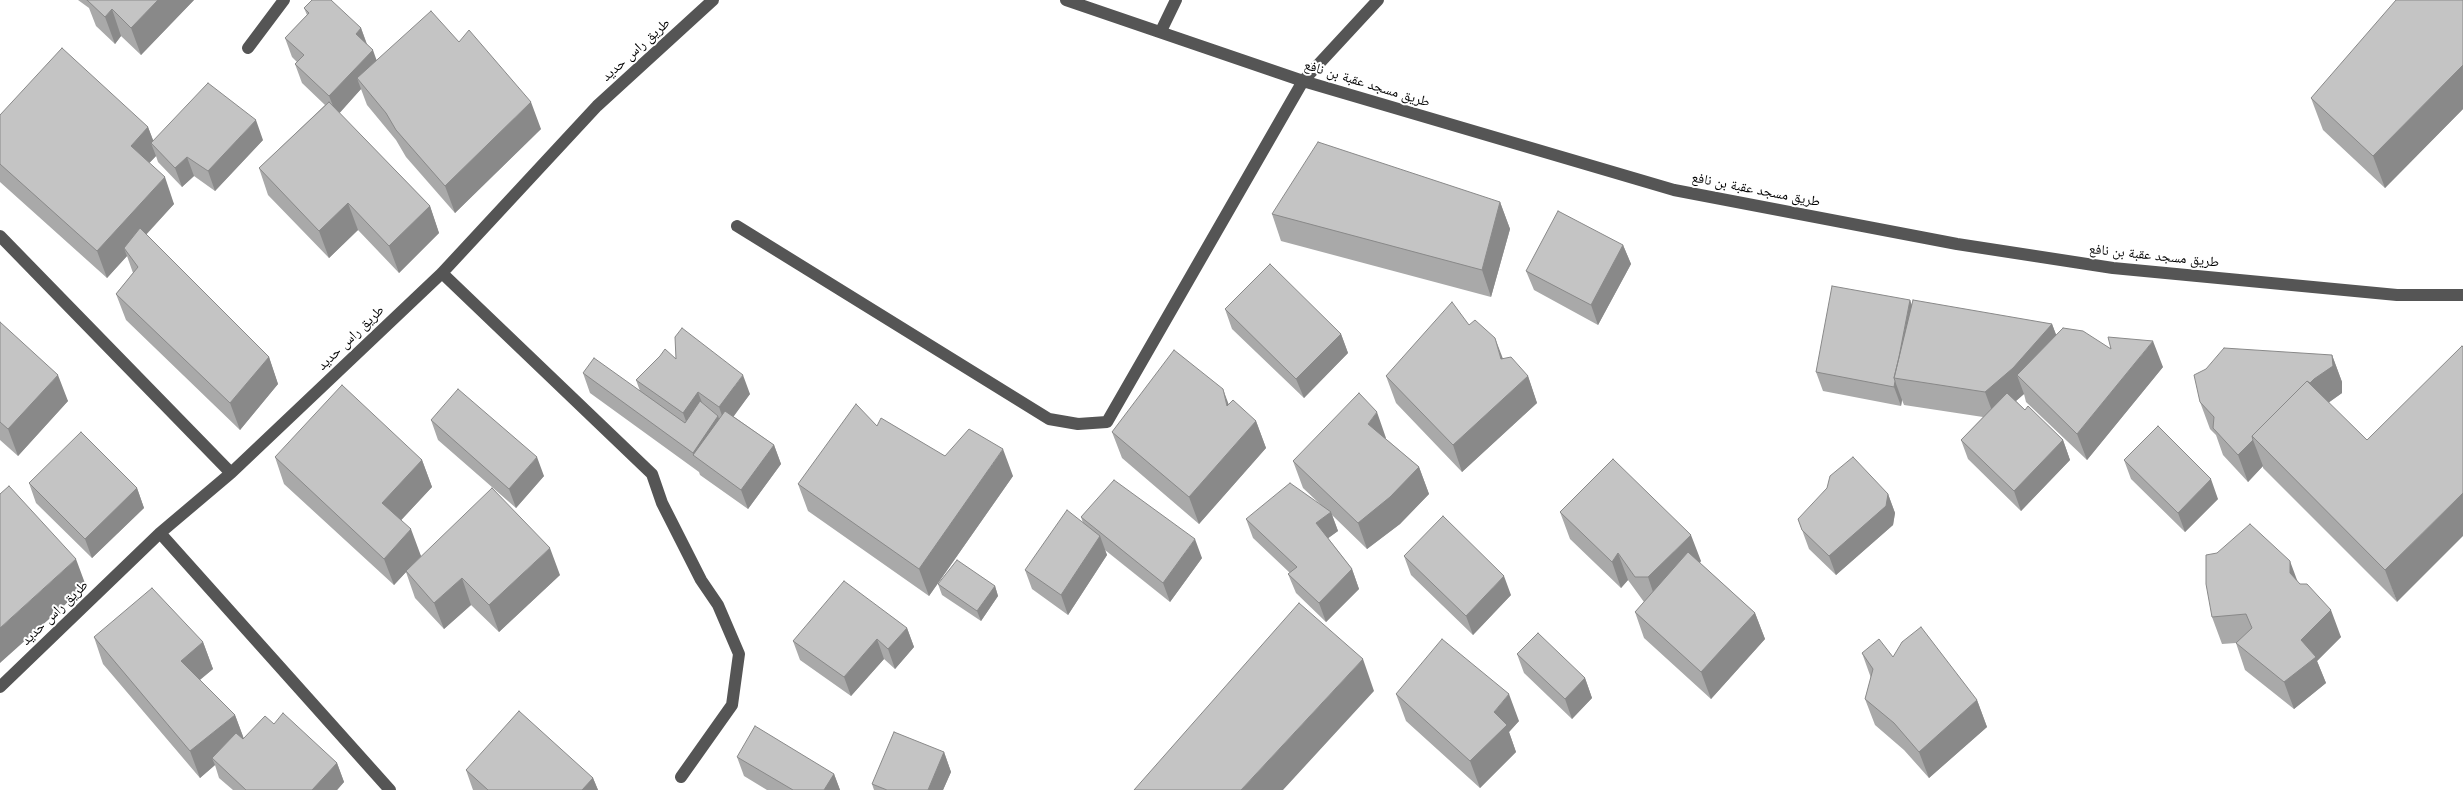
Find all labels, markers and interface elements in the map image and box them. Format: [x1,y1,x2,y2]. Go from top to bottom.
street label: طريق راس حديد [598,15,674,85]
street label: طريق مسجد عقبة بن نافع [1302,57,1432,111]
street label: طريق مسجد عقبة بن نافع [1690,169,1822,211]
street label: طريق مسجد عقبة بن نافع [2088,241,2220,271]
street label: طريق راس حديد [314,302,388,374]
street label: طريق راس حديد [18,577,92,649]

